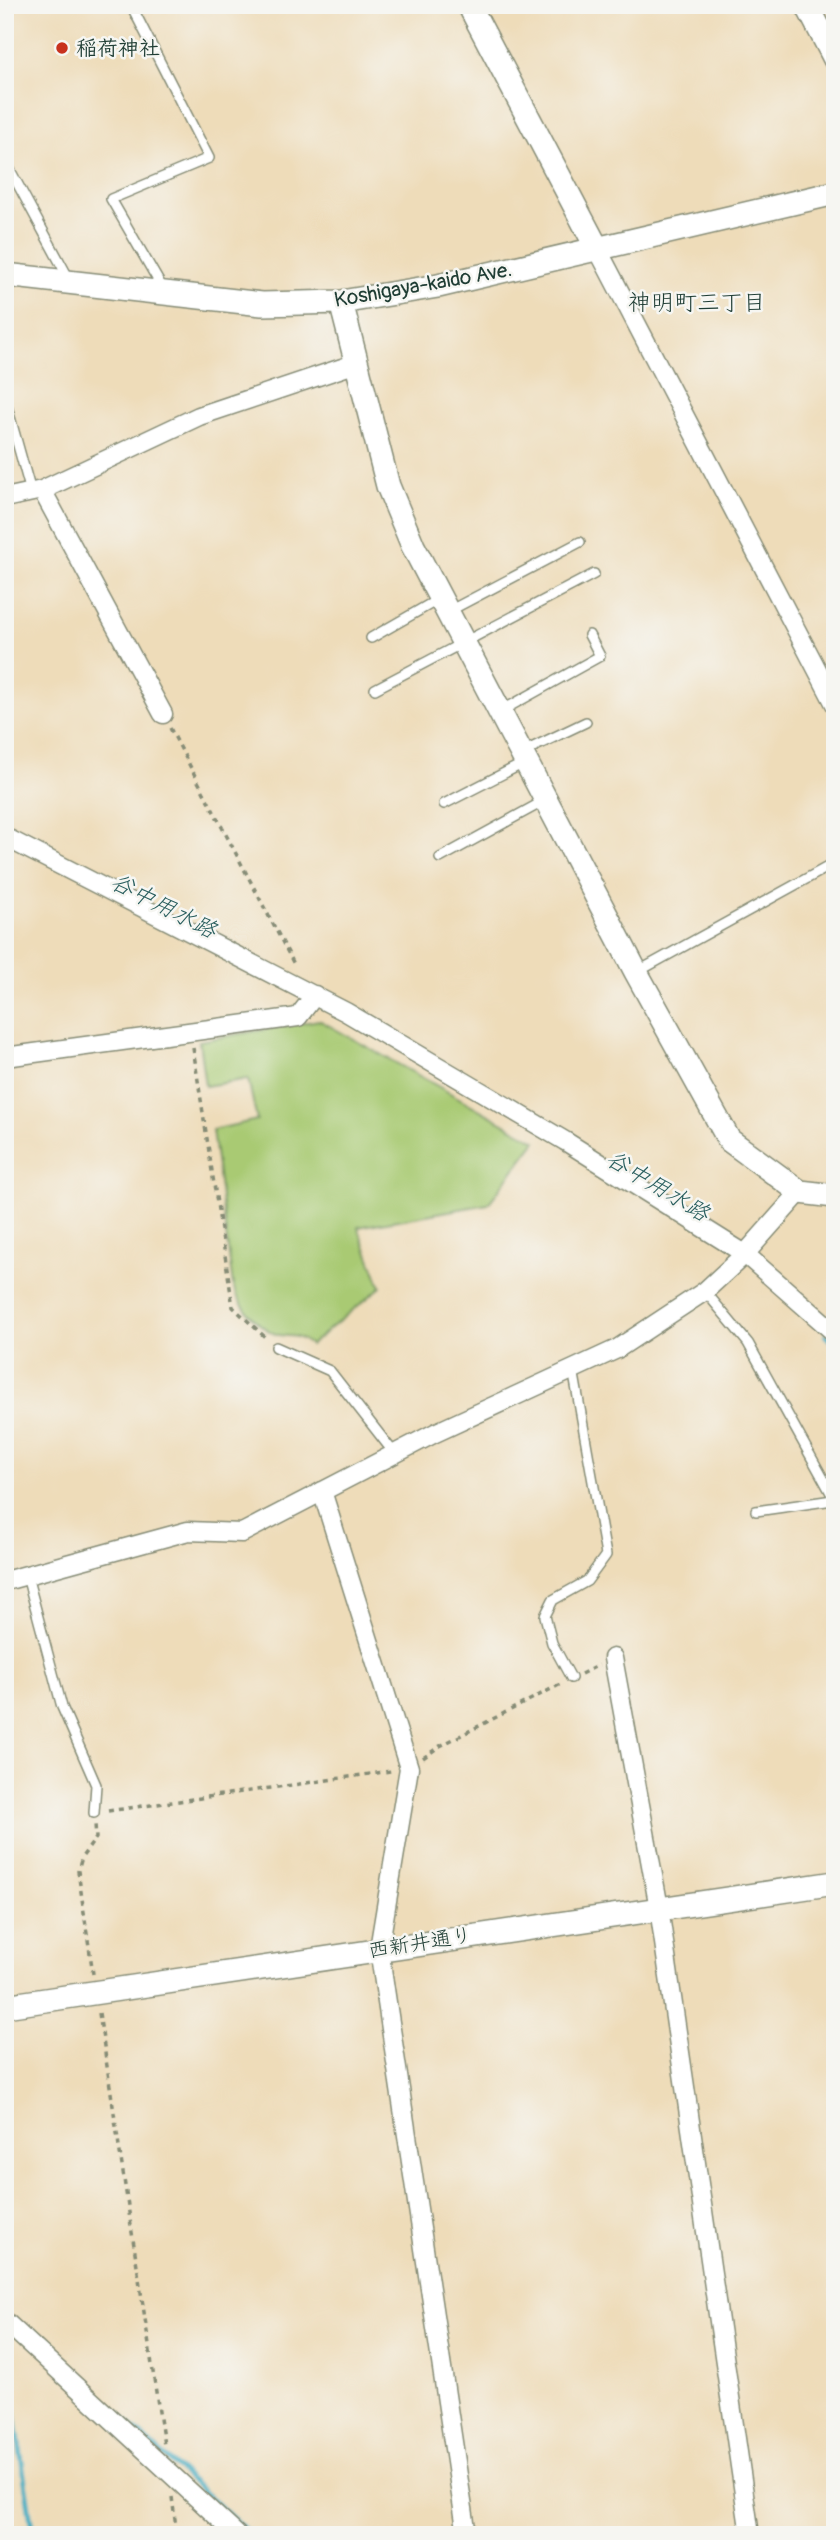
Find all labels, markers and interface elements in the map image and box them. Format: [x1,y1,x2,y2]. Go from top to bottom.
place label: 稲荷神社 [76,35,160,62]
marker: 稲荷神社 [54,40,70,56]
street label: Koshigaya-kaido Ave. [332,256,514,314]
district label: 神明町三丁目 [628,288,766,317]
water label: 谷中用水路 [106,867,224,946]
water label: 谷中用水路 [601,1144,716,1229]
street label: 西新井通り [366,1921,474,1965]

